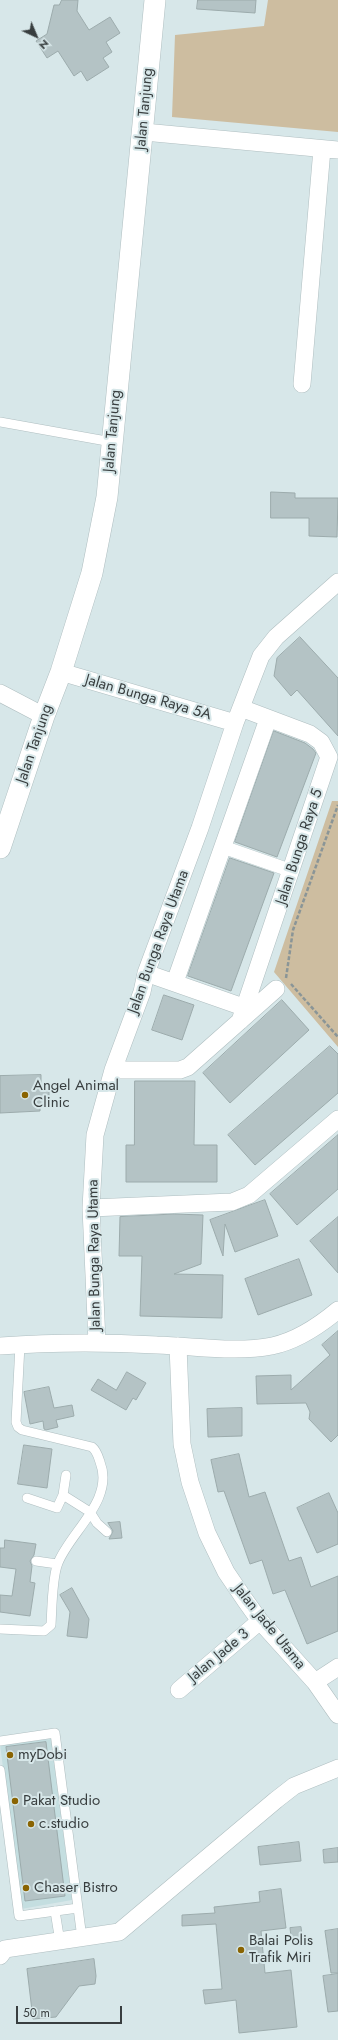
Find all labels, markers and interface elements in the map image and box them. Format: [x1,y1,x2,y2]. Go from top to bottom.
north arrow [16,16,56,56]
text: N [36,36,53,53]
street label: Jalan Tanjung [132,67,158,151]
street label: Jalan Tanjung [100,389,126,473]
street label: Jalan Bunga Raya 5A [83,671,213,725]
street label: Jalan Tanjung [13,702,57,786]
street label: Jalan Bunga Raya 5 [273,787,327,907]
street label: Jalan Bunga Raya Utama [125,868,193,1016]
place label: Angel Animal Clinic [33,1077,119,1112]
marker: Angel Animal Clinic [20,1090,30,1100]
street label: Jalan Bunga Raya Utama [85,1179,105,1331]
street label: Jalan Jade Utama [229,1581,309,1673]
street label: Jalan Jade 3 [185,1625,253,1687]
place label: myDobi [18,1746,67,1764]
marker: myDobi [5,1750,15,1760]
place label: Pakat Studio [23,1792,100,1810]
marker: Pakat Studio [10,1796,20,1806]
place label: c.studio [39,1815,89,1833]
marker: c.studio [26,1819,36,1829]
place label: Chaser Bistro [34,1879,118,1897]
marker: Chaser Bistro [21,1883,31,1893]
place label: Balai Polis Trafik Miri [249,1932,313,1967]
marker: Balai Polis Trafik Miri [236,1945,246,1955]
scale bar [18,1998,124,2024]
text: 50 m [23,2004,50,2022]

